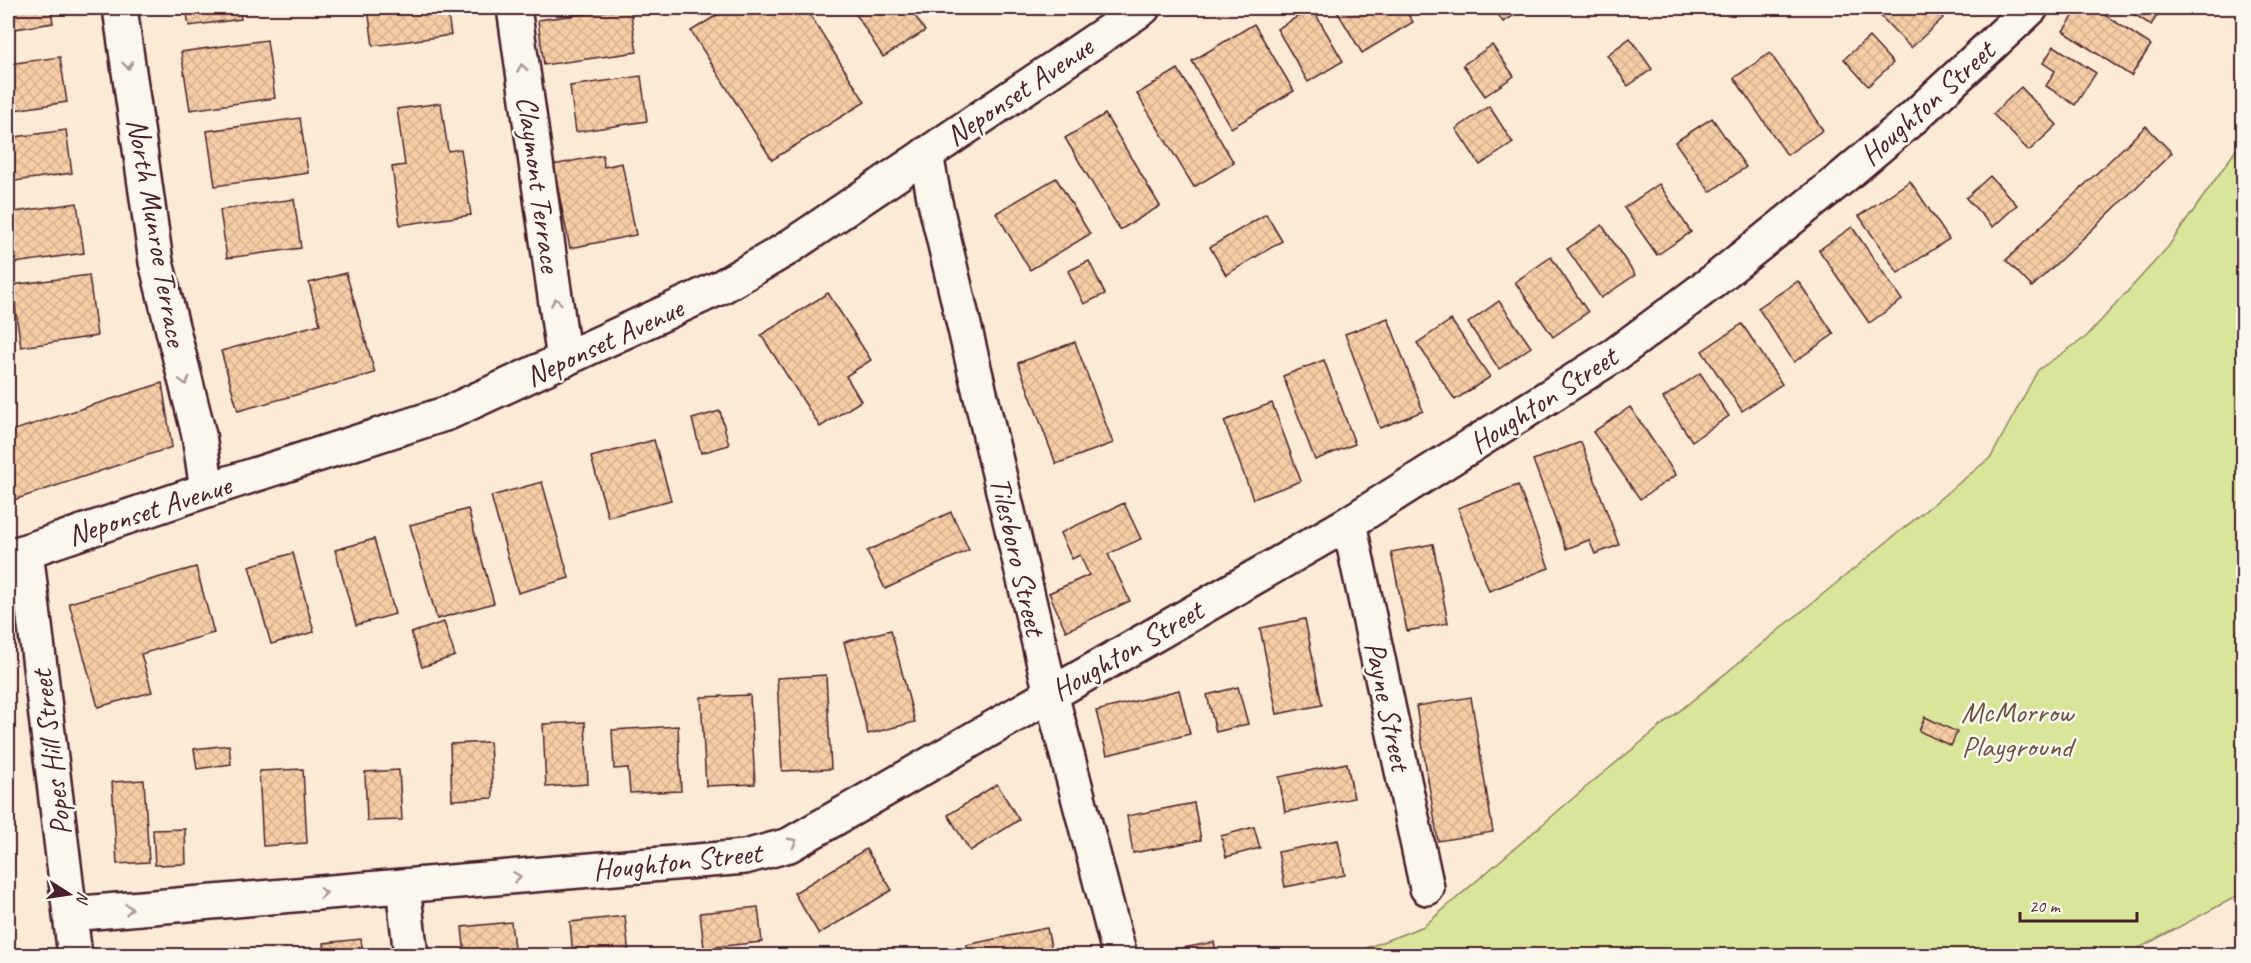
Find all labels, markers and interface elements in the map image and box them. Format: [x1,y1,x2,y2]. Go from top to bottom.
street label: Neponset Avenue [938,27,1102,154]
street label: Houghton Street [1852,30,2005,174]
one-way arrow [122,61,134,70]
one-way arrow [517,63,529,72]
street label: Claymont Terrace [508,94,570,277]
street label: North Munroe Terrace [118,115,196,351]
street label: Neponset Avenue [519,288,691,395]
one-way arrow [551,298,563,307]
street label: Houghton Street [1462,336,1627,462]
one-way arrow [178,376,191,386]
street label: Neponset Avenue [62,465,238,554]
street label: Tilesboro Street [981,473,1055,642]
street label: Houghton Street [1044,590,1212,709]
street label: Payne Street [1356,638,1421,777]
street label: Popes Hill Street [22,665,80,838]
park label: McMorrow Playground [1961,693,2077,765]
street label: Houghton Street [591,833,766,889]
one-way arrow [787,838,798,850]
north arrow [39,864,99,924]
one-way arrow [513,870,522,883]
scale bar [2020,885,2137,923]
one-way arrow [318,887,327,900]
text: N [71,890,94,907]
text: 20 m [2029,895,2062,917]
one-way arrow [124,903,133,916]

